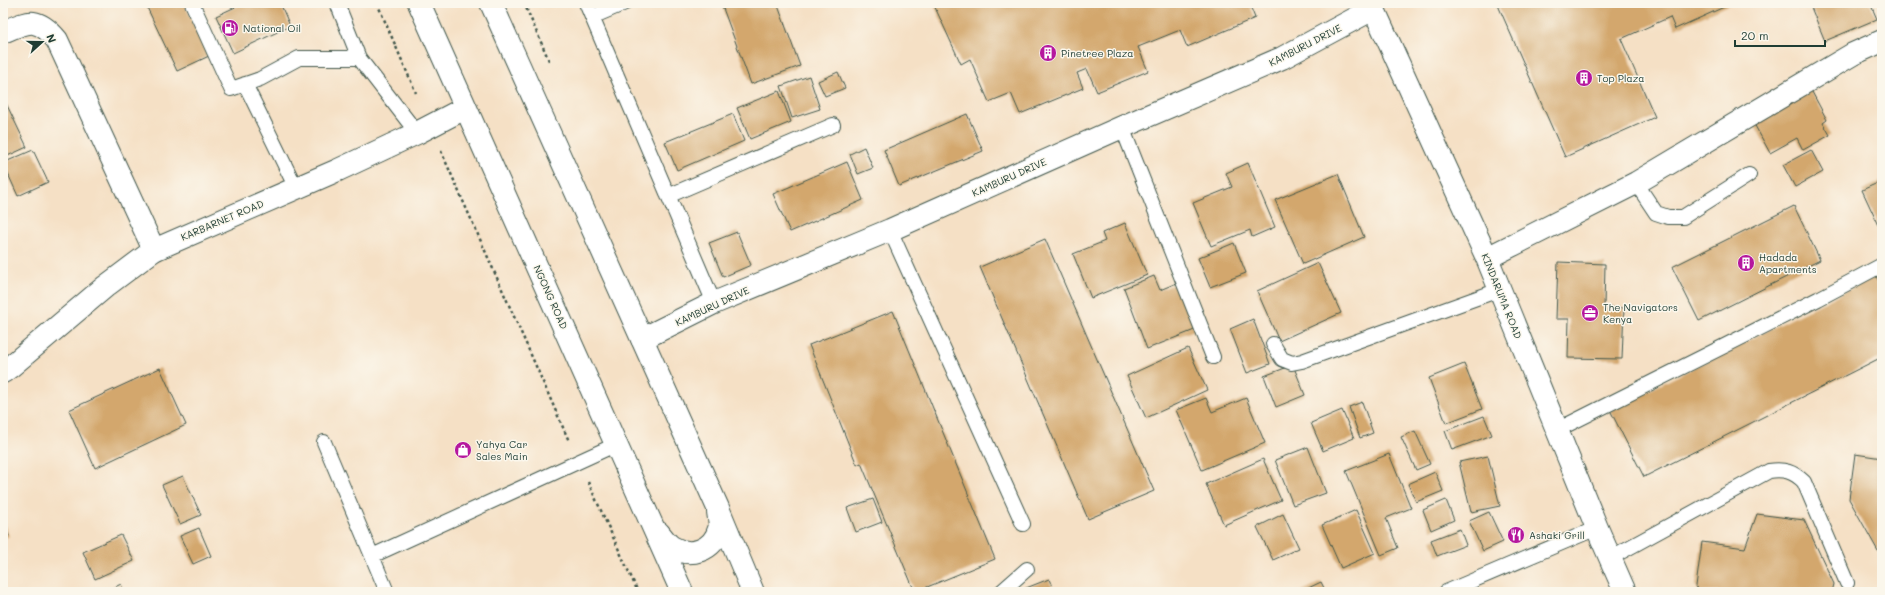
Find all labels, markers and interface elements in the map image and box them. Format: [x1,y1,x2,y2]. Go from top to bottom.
fuel station icon: National Oil [220,18,240,38]
street label: KAMBURU DRIVE [1266,20,1344,69]
place label: National Oil [243,21,301,35]
north arrow [22,22,62,62]
scale bar [1735,22,1825,48]
text: 20 m [1741,27,1769,43]
text: N [43,32,60,45]
building icon: Pinetree Plaza [1038,43,1058,63]
place label: Pinetree Plaza [1061,46,1134,60]
building icon: Top Plaza [1574,68,1594,88]
place label: Top Plaza [1597,71,1645,85]
street label: KAMBURU DRIVE [970,154,1049,200]
street label: KARBARNET ROAD [178,196,266,244]
place label: Hadada Apartments [1759,250,1817,276]
street label: KINDARUMA ROAD [1478,251,1526,341]
building icon: Hadada Apartments [1736,253,1756,273]
street label: NGONG ROAD [531,263,571,331]
street label: KAMBURU DRIVE [673,283,751,329]
place label: The Navigators Kenya [1603,300,1678,326]
office icon: The Navigators Kenya [1580,303,1600,323]
place label: Yahya Car Sales Main [476,437,527,463]
shop icon: Yahya Car Sales Main [453,440,473,460]
restaurant icon: Ashaki Grill [1506,525,1526,545]
place label: Ashaki Grill [1529,528,1585,542]

